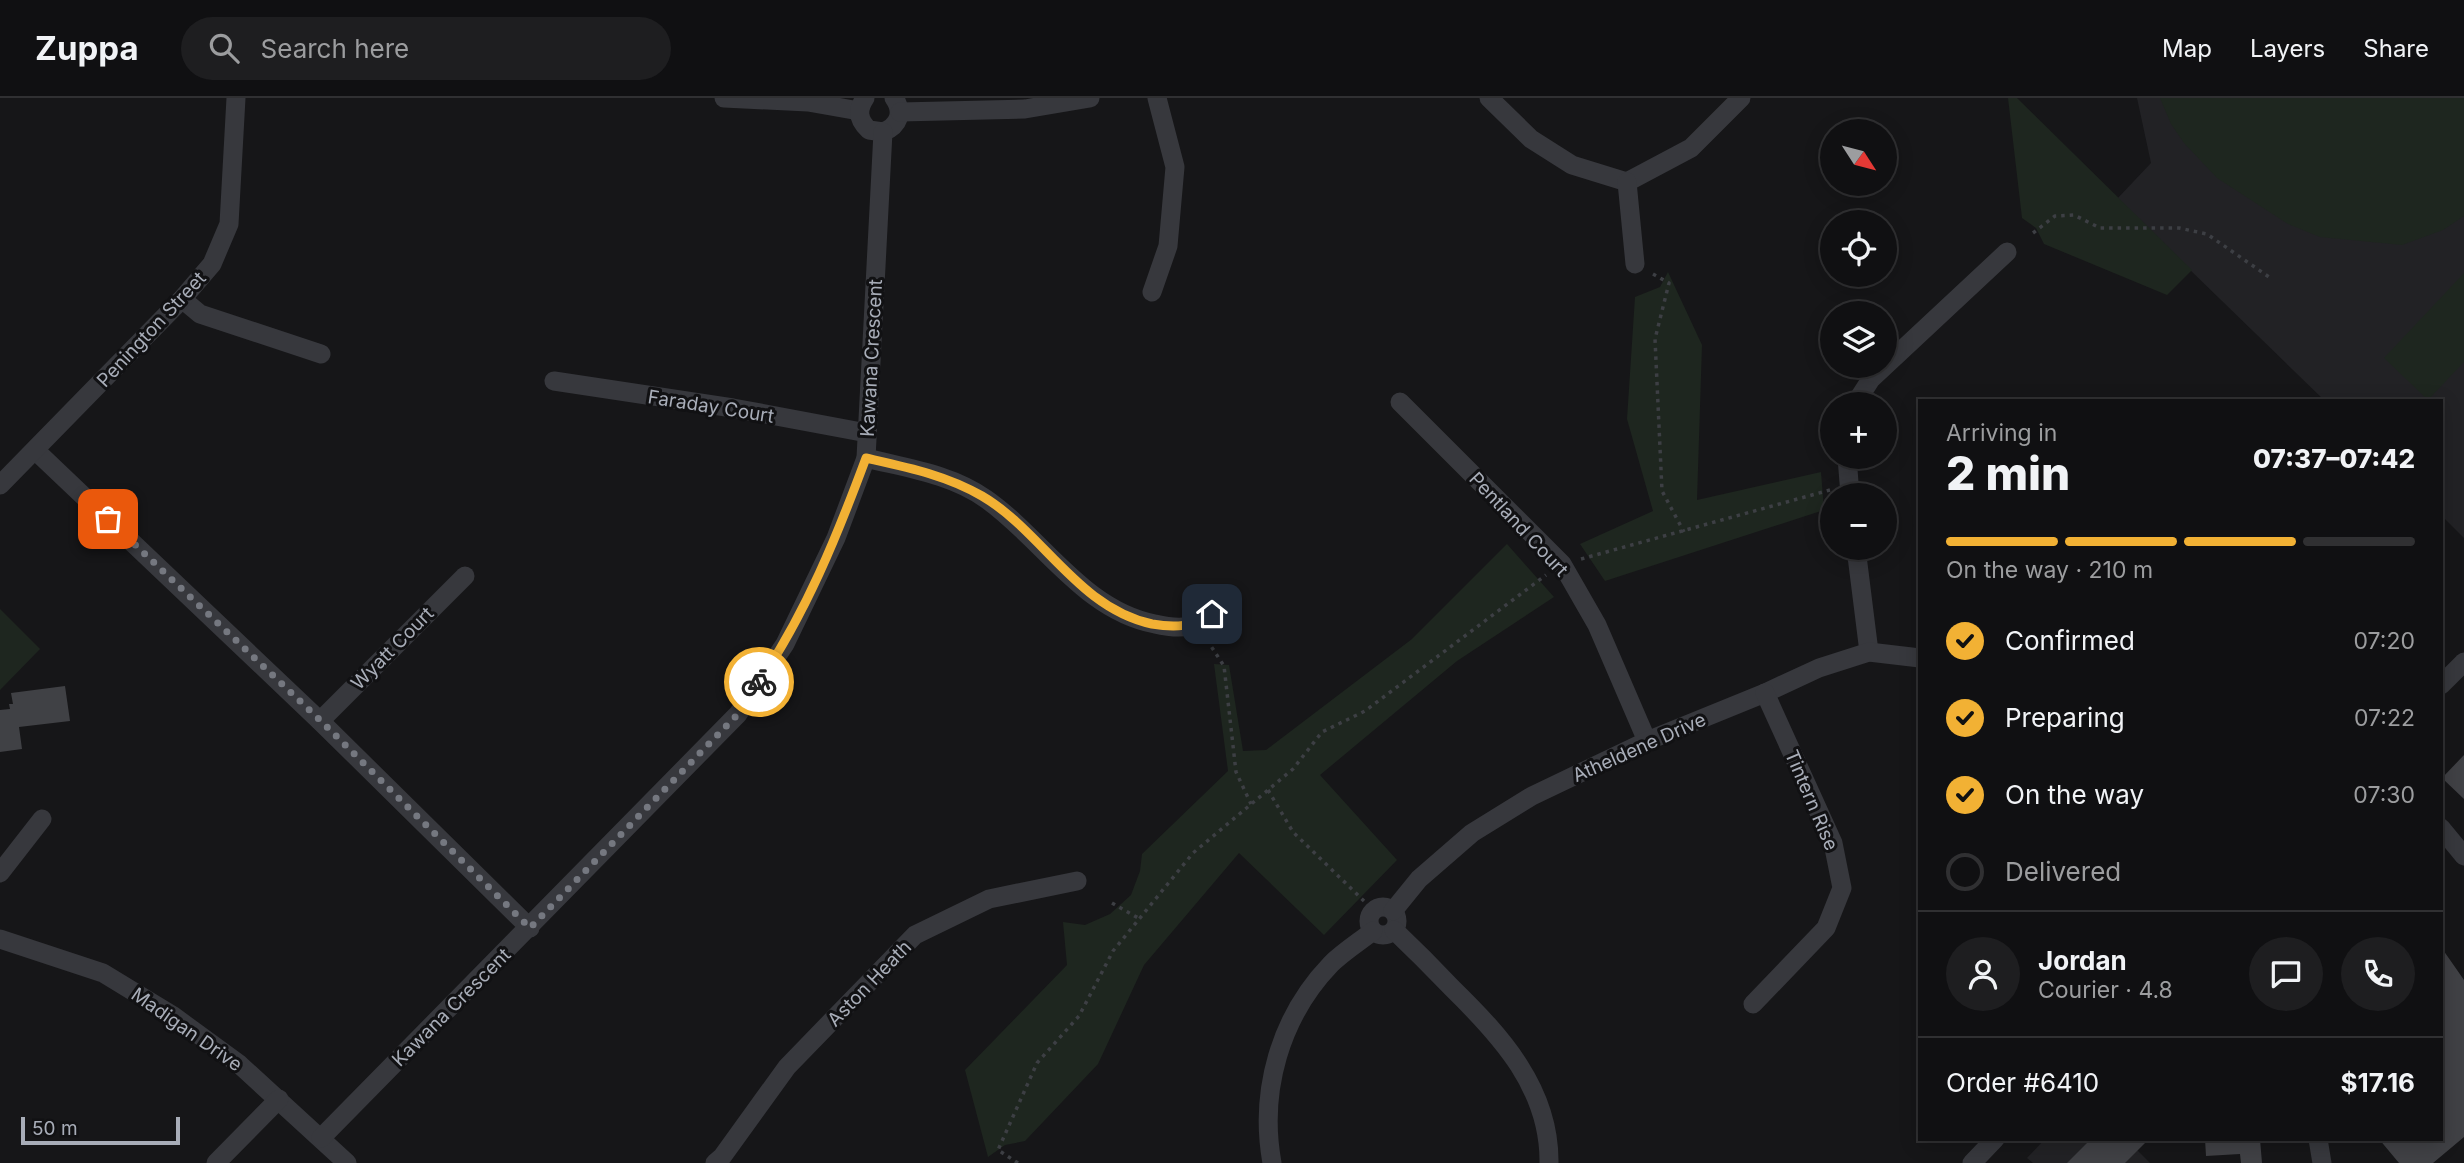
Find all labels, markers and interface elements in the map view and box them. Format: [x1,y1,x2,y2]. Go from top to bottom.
search box [181,17,671,80]
text: Zuppa [35,28,139,68]
icon: search [205,29,243,67]
text: Search here [261,33,409,64]
text: Map [2162,34,2212,63]
text: Layers [2250,34,2325,63]
text: Share [2363,34,2429,63]
north arrow [1820,119,1897,196]
map controls [1820,119,1897,560]
button: locate [1820,210,1897,287]
street label: Penington Street [92,267,211,392]
street label: Kawana Crescent [856,278,887,438]
button: layers [1820,301,1897,378]
street label: Faraday Court [646,385,776,428]
button: + [1820,392,1897,469]
text: Arriving in [1946,419,2057,447]
text: 07:37–07:42 [2253,443,2415,474]
text: 2 min [1946,445,2070,501]
street label: Pentland Court [1464,467,1573,581]
button: − [1820,483,1897,560]
pin [78,489,138,549]
icon: bag [89,500,127,538]
text: On the way · 210 m [1946,556,2153,584]
pin [1182,584,1242,644]
icon: home [1193,595,1231,633]
street label: Wyatt Court [346,602,438,694]
icon: check [1946,622,1984,660]
text: Confirmed [2005,625,2135,656]
text: 07:20 [2354,627,2415,655]
courier [724,647,794,717]
icon: bike [740,663,778,701]
icon: check [1946,699,1984,737]
text: Preparing [2005,702,2125,733]
text: 07:22 [2354,704,2415,732]
street label: Atheldene Drive [1569,708,1709,787]
street label: Tintern Rise [1780,746,1843,854]
icon: check [1946,776,1984,814]
text: On the way [2005,779,2144,810]
text: 07:30 [2353,781,2415,809]
text: Delivered [2005,856,2121,887]
street label: Aston Heath [823,936,916,1031]
button: person [1946,937,2020,1011]
button: chat [2249,937,2323,1011]
button: phone [2341,937,2415,1011]
street label: Kawana Crescent [387,943,515,1071]
text: Jordan [2038,945,2127,976]
text: Courier · 4.8 [2038,976,2173,1004]
street label: Madigan Drive [127,983,247,1076]
text: Order #6410 [1946,1067,2099,1098]
text: $17.16 [2340,1067,2415,1098]
scale bar [21,1114,180,1146]
text: 50 m [32,1117,78,1140]

